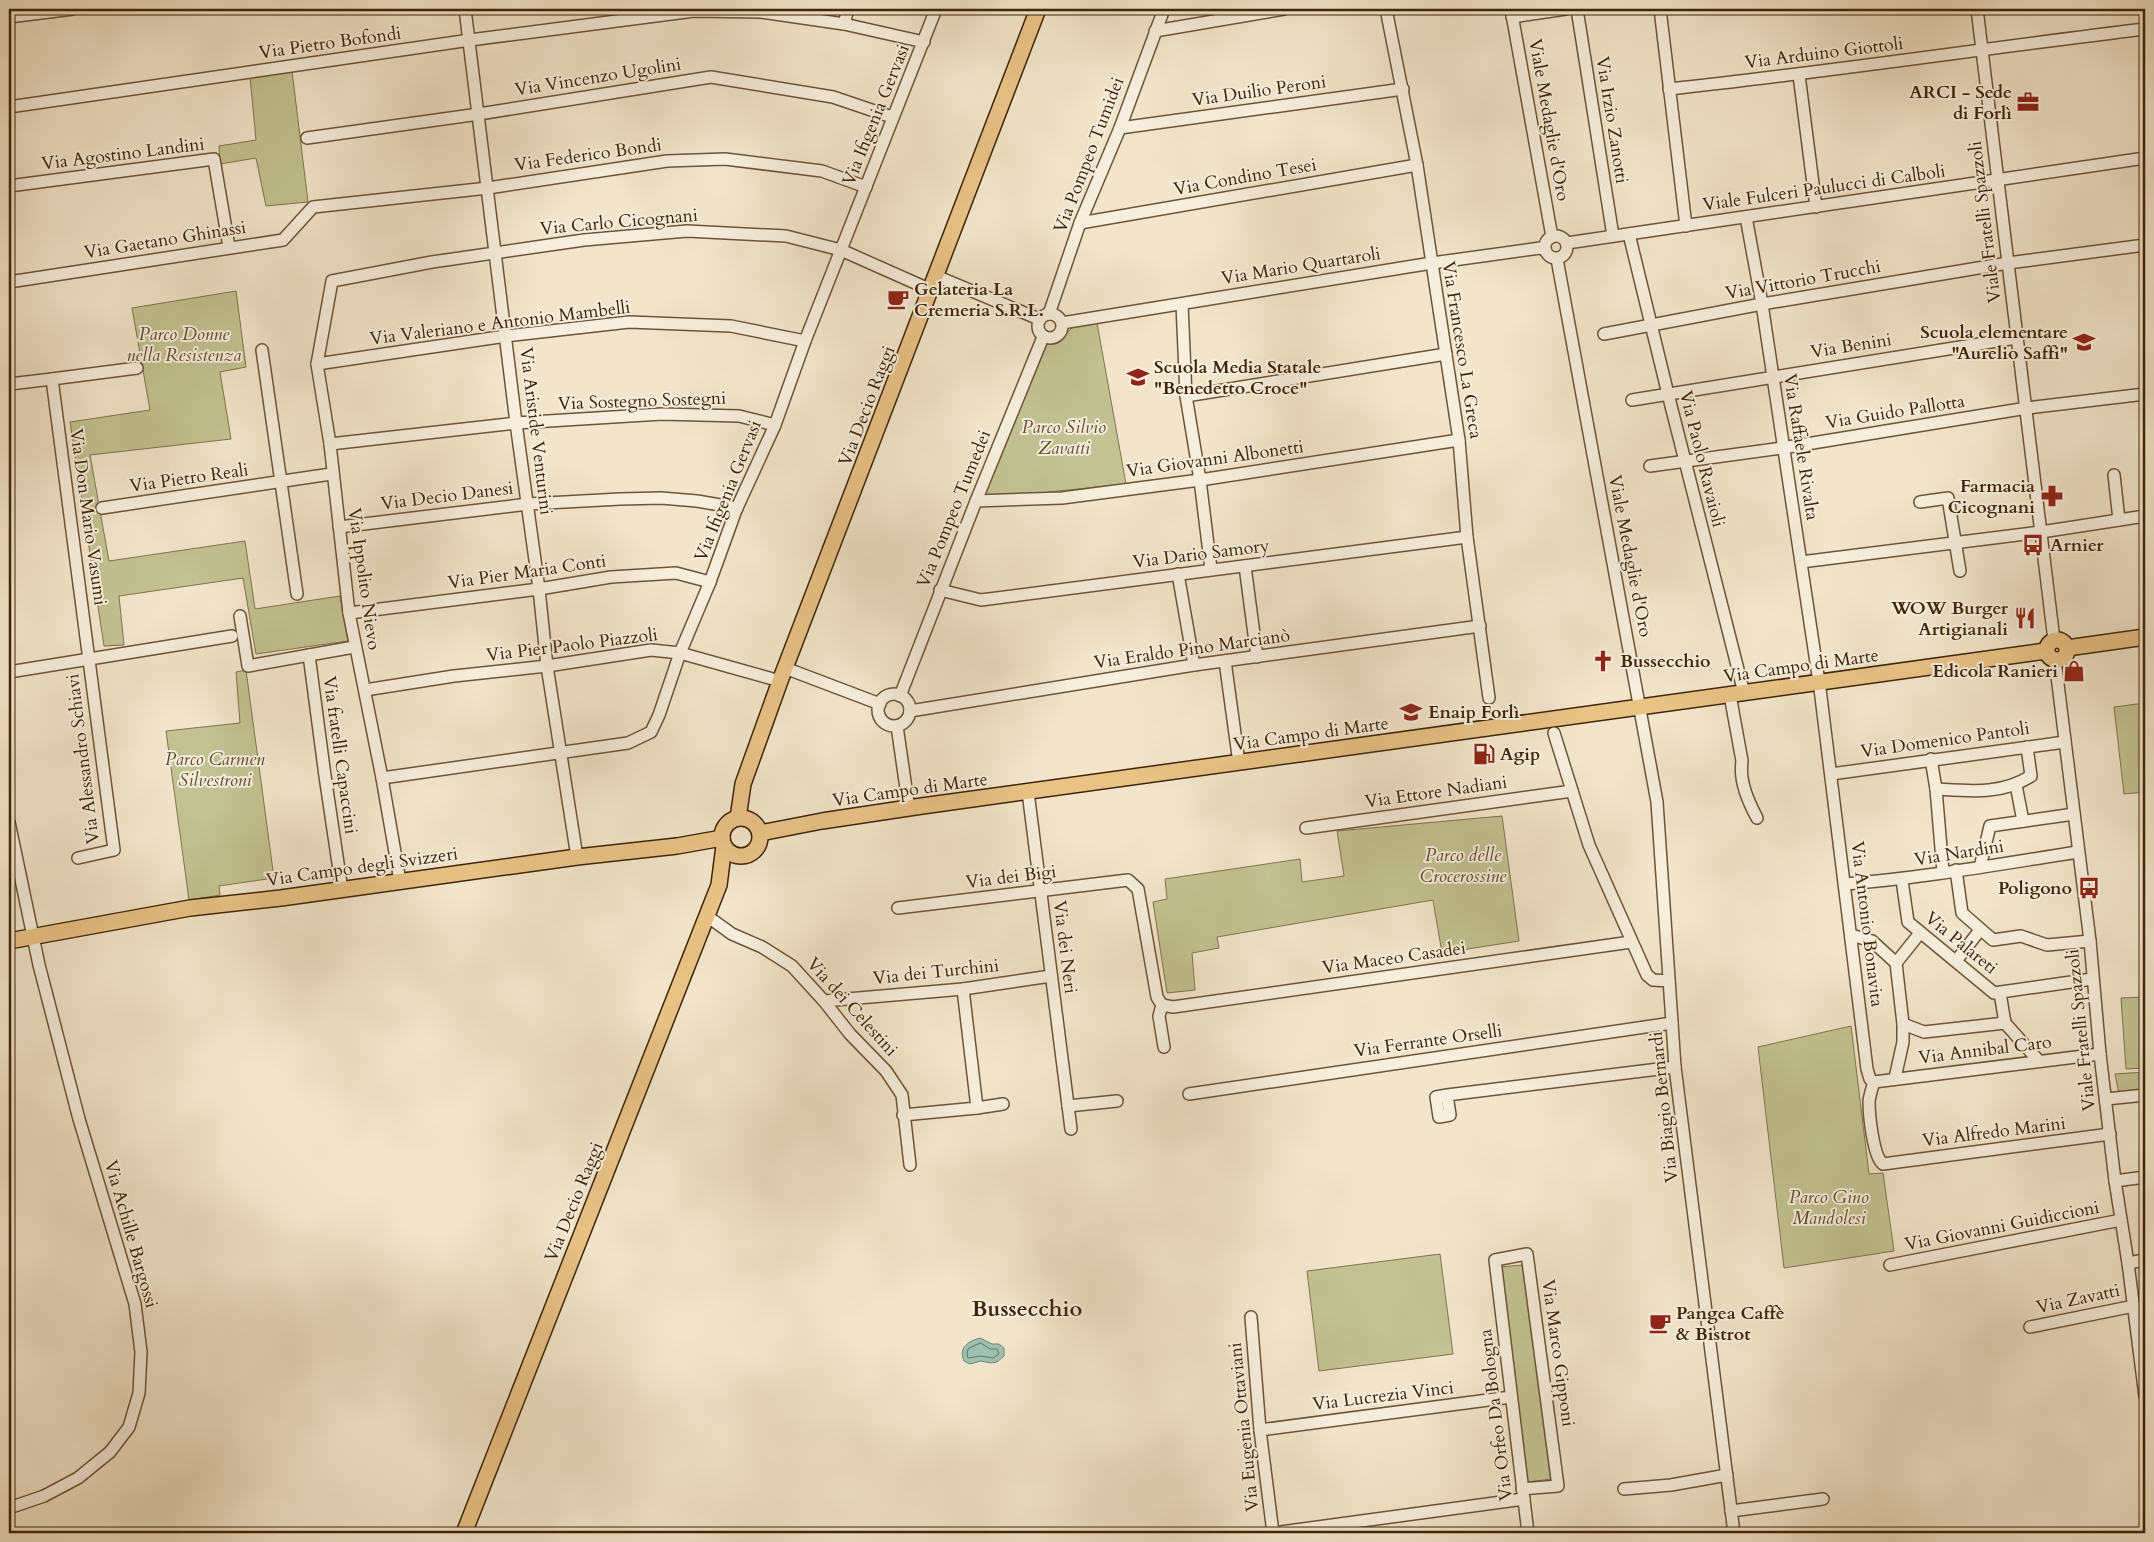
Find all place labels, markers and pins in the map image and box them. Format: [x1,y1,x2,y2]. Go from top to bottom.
place label: ARCI - Sede di Forlì [1909,80,2012,126]
office icon: ARCI - Sede di Forlì [2015,89,2041,115]
place label: Gelateria La Cremeria S.R.L. [914,277,1044,323]
cafe icon: Gelateria La Cremeria S.R.L. [885,286,911,312]
place label: Scuola elementare "Aurelio Saffi" [1920,320,2068,366]
school or university icon: Scuola elementare "Aurelio Saffi" [2071,329,2097,355]
place label: Scuola Media Statale "Benedetto Croce" [1154,355,1321,401]
school or university icon: Scuola Media Statale "Benedetto Croce" [1125,364,1151,390]
place label: Farmacia Cicognani [1948,474,2035,520]
pharmacy icon: Farmacia Cicognani [2039,483,2065,509]
bus stop icon: Arnier [2020,532,2046,558]
place label: Arnier [2050,533,2104,558]
place label: WOW Burger Artigianali [1890,596,2009,642]
restaurant icon: WOW Burger Artigianali [2012,605,2038,631]
church icon: Bussecchio [1590,648,1616,674]
place label: Bussecchio [1620,649,1711,674]
shop icon: Edicola Ranieri [2061,658,2087,684]
place label: Edicola Ranieri [1932,659,2058,684]
school or university icon: Enaip Forlì [1398,699,1424,725]
place label: Enaip Forlì [1428,700,1520,725]
fuel station icon: Agip [1471,741,1497,767]
place label: Agip [1500,742,1540,767]
bus stop icon: Poligono [2076,875,2102,901]
place label: Poligono [1998,876,2072,901]
place label: Pangea Caffè & Bistrot [1676,1301,1785,1347]
cafe icon: Pangea Caffè & Bistrot [1647,1310,1673,1336]

